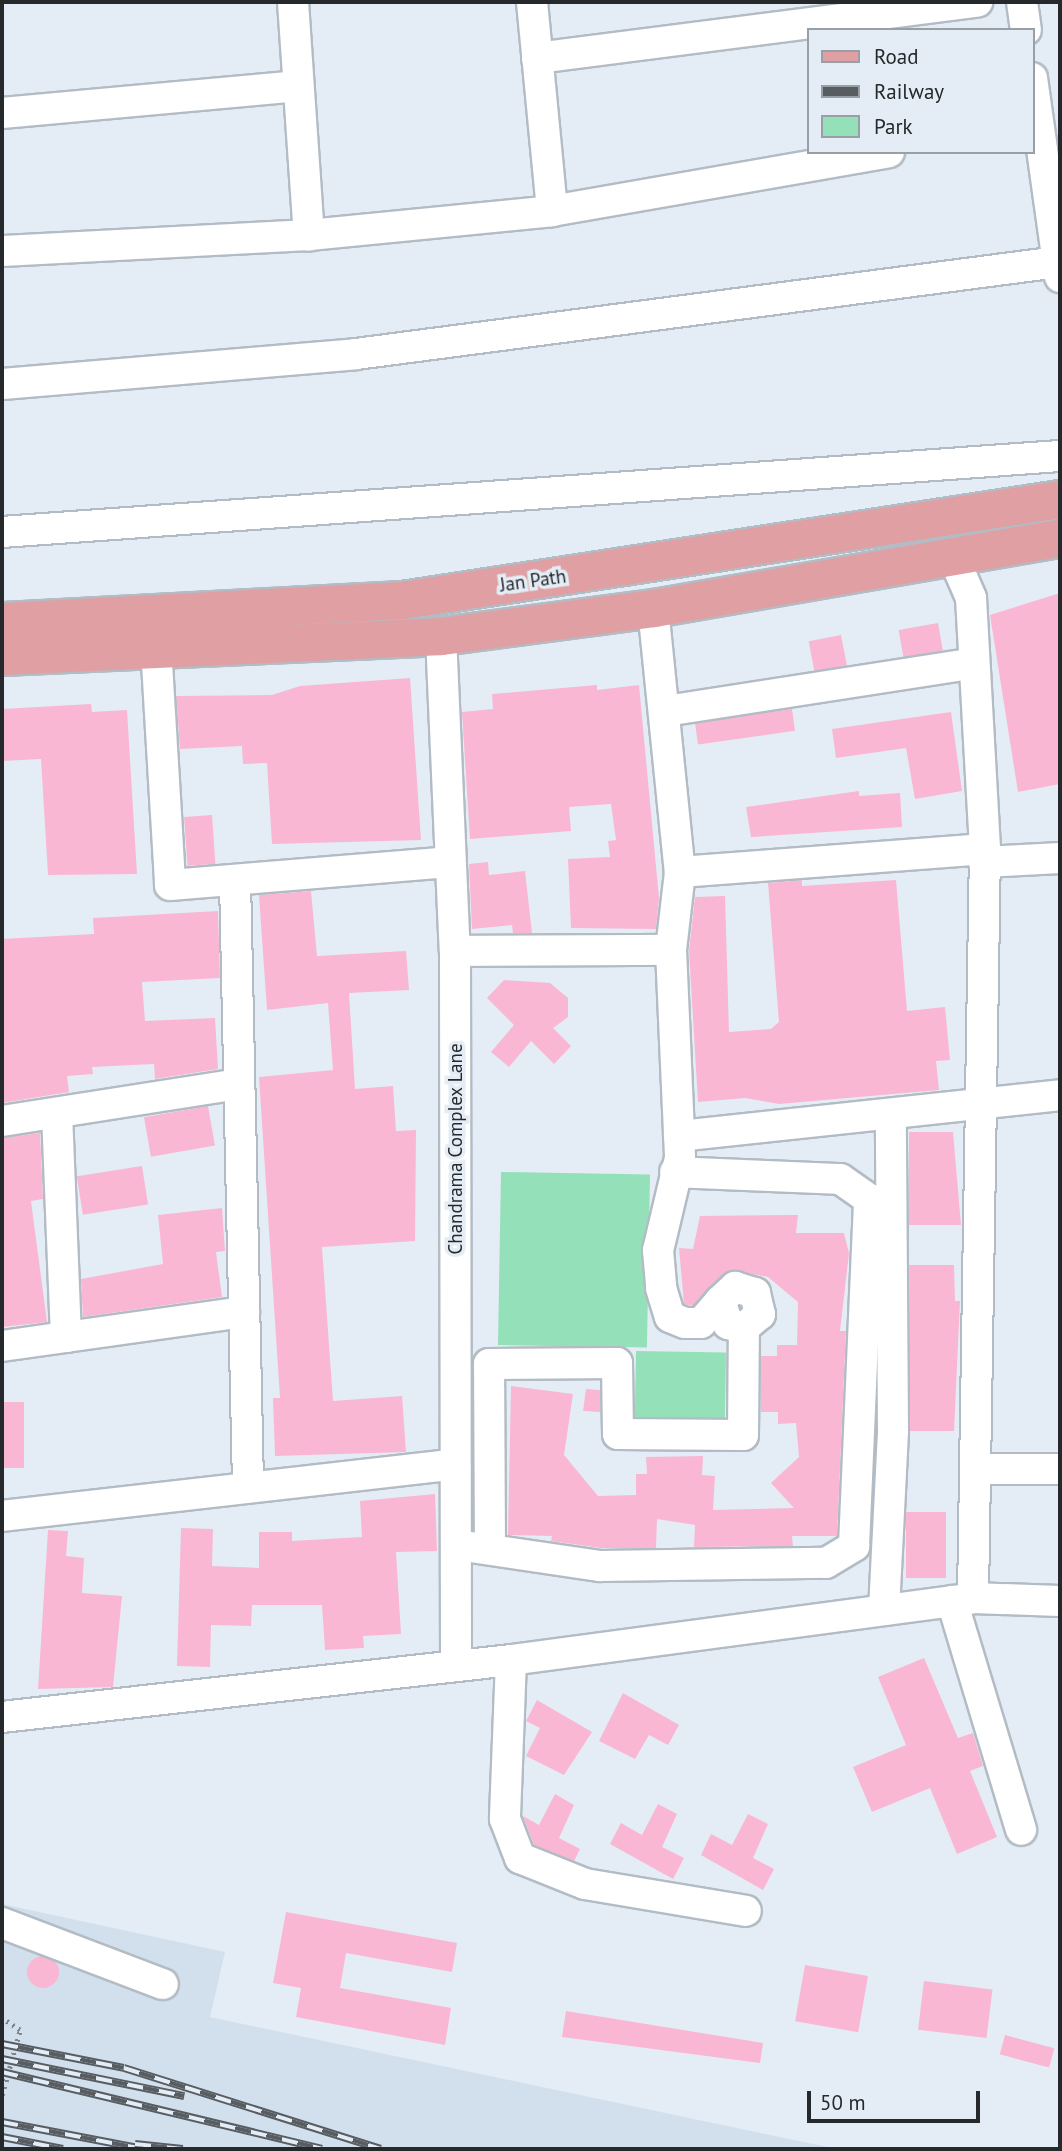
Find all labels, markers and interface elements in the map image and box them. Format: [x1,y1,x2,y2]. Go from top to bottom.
legend [806,28,1034,154]
text: Road [874,43,918,70]
text: Railway [874,78,944,105]
text: Park [874,113,913,140]
street label: Jan Path [498,565,568,597]
street label: Chandrama Complex Lane [445,1043,467,1255]
scale bar [810,2078,983,2122]
text: 50 m [820,2089,866,2116]

